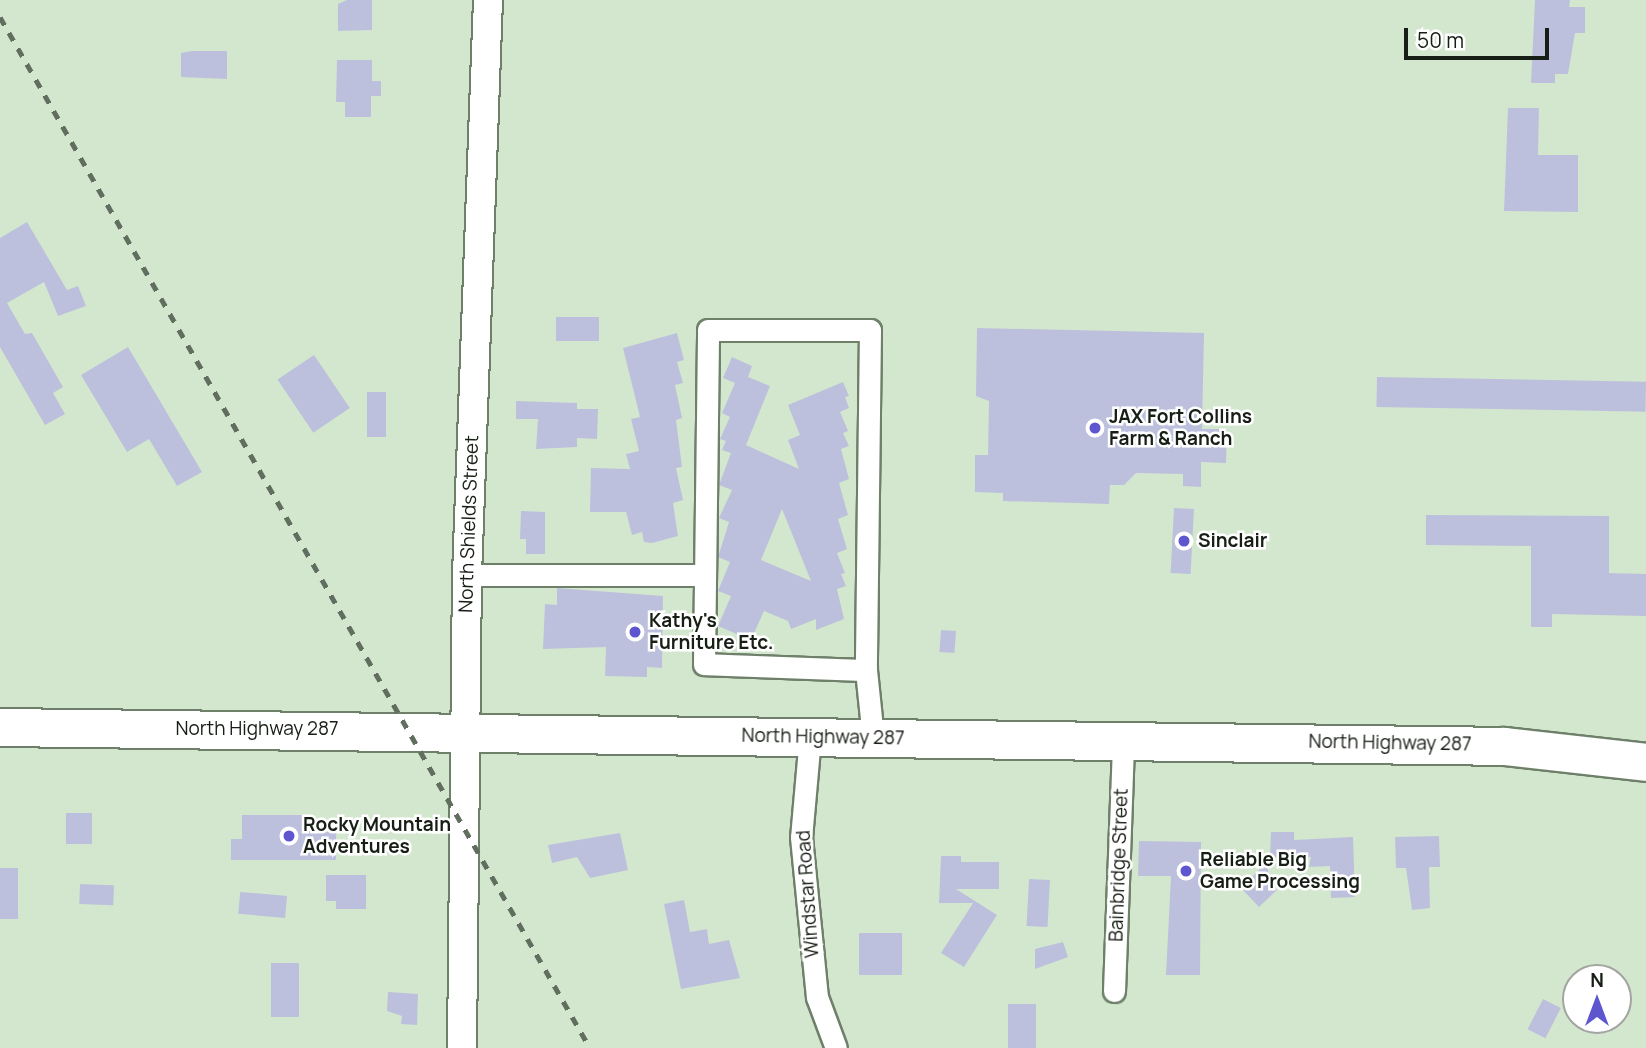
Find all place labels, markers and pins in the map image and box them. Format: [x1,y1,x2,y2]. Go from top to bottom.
place label: JAX Fort Collins Farm & Ranch [1109,406,1252,450]
marker: JAX Fort Collins Farm & Ranch [1087,420,1103,436]
place label: Sinclair [1198,530,1267,552]
marker: Sinclair [1176,533,1192,549]
place label: Kathy's Furniture Etc. [649,610,774,654]
marker: Kathy's Furniture Etc. [627,624,643,640]
place label: Rocky Mountain Adventures [303,814,451,858]
marker: Rocky Mountain Adventures [281,828,297,844]
place label: Reliable Big Game Processing [1200,849,1360,893]
marker: Reliable Big Game Processing [1178,863,1194,879]

